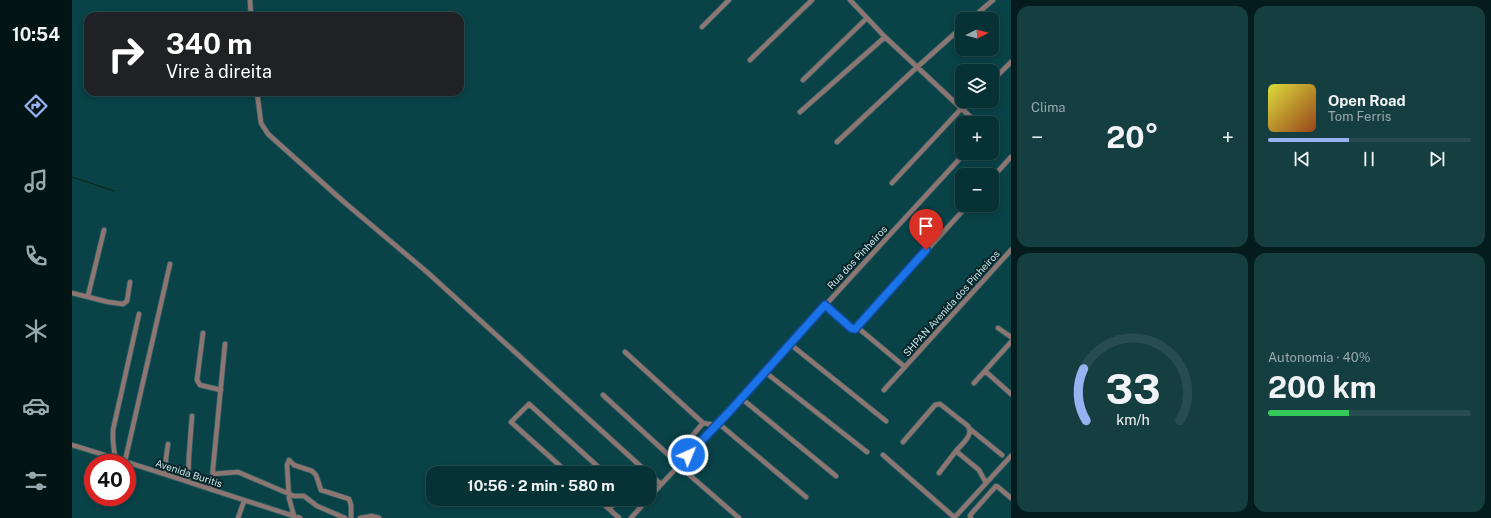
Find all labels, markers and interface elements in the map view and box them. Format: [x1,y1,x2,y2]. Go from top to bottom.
north arrow [955,12,999,56]
map controls [955,12,999,212]
text: 10:54 [12,24,60,45]
text: 340 m [166,27,252,60]
icon: right [100,28,152,80]
text: Vire à direita [166,61,272,82]
button: layers [955,64,999,108]
icon: directions [22,92,50,120]
text: Open Road [1328,92,1406,109]
text: Clima [1031,100,1066,115]
text: Tom Ferris [1328,109,1391,124]
button: + [955,116,999,160]
text: 20° [1106,119,1159,155]
text: − [1031,124,1043,150]
text: + [1222,124,1234,150]
icon: previous [1291,148,1313,170]
icon: pause [1358,148,1380,170]
icon: next [1426,148,1448,170]
icon: music [22,167,50,195]
button: − [955,168,999,212]
pin [909,209,943,250]
icon: arrive [915,215,937,237]
street label: Rua dos Pinheiros [824,223,890,291]
icon: phone [22,242,50,270]
street label: SHPAN Avenida dos Pinheiros [900,248,1002,358]
icon: climate [22,317,50,345]
text: Autonomia · 40% [1268,350,1371,365]
text: 33 [1105,363,1160,412]
text: 200 km [1268,369,1377,405]
icon: car [22,392,50,420]
text: km/h [1116,410,1149,427]
position arrow [667,434,709,476]
speed limit sign: 40 [84,454,136,506]
street label: Avenida Buritis [154,457,224,489]
icon: filters [22,467,50,495]
text: 10:56 · 2 min · 580 m [467,477,615,494]

